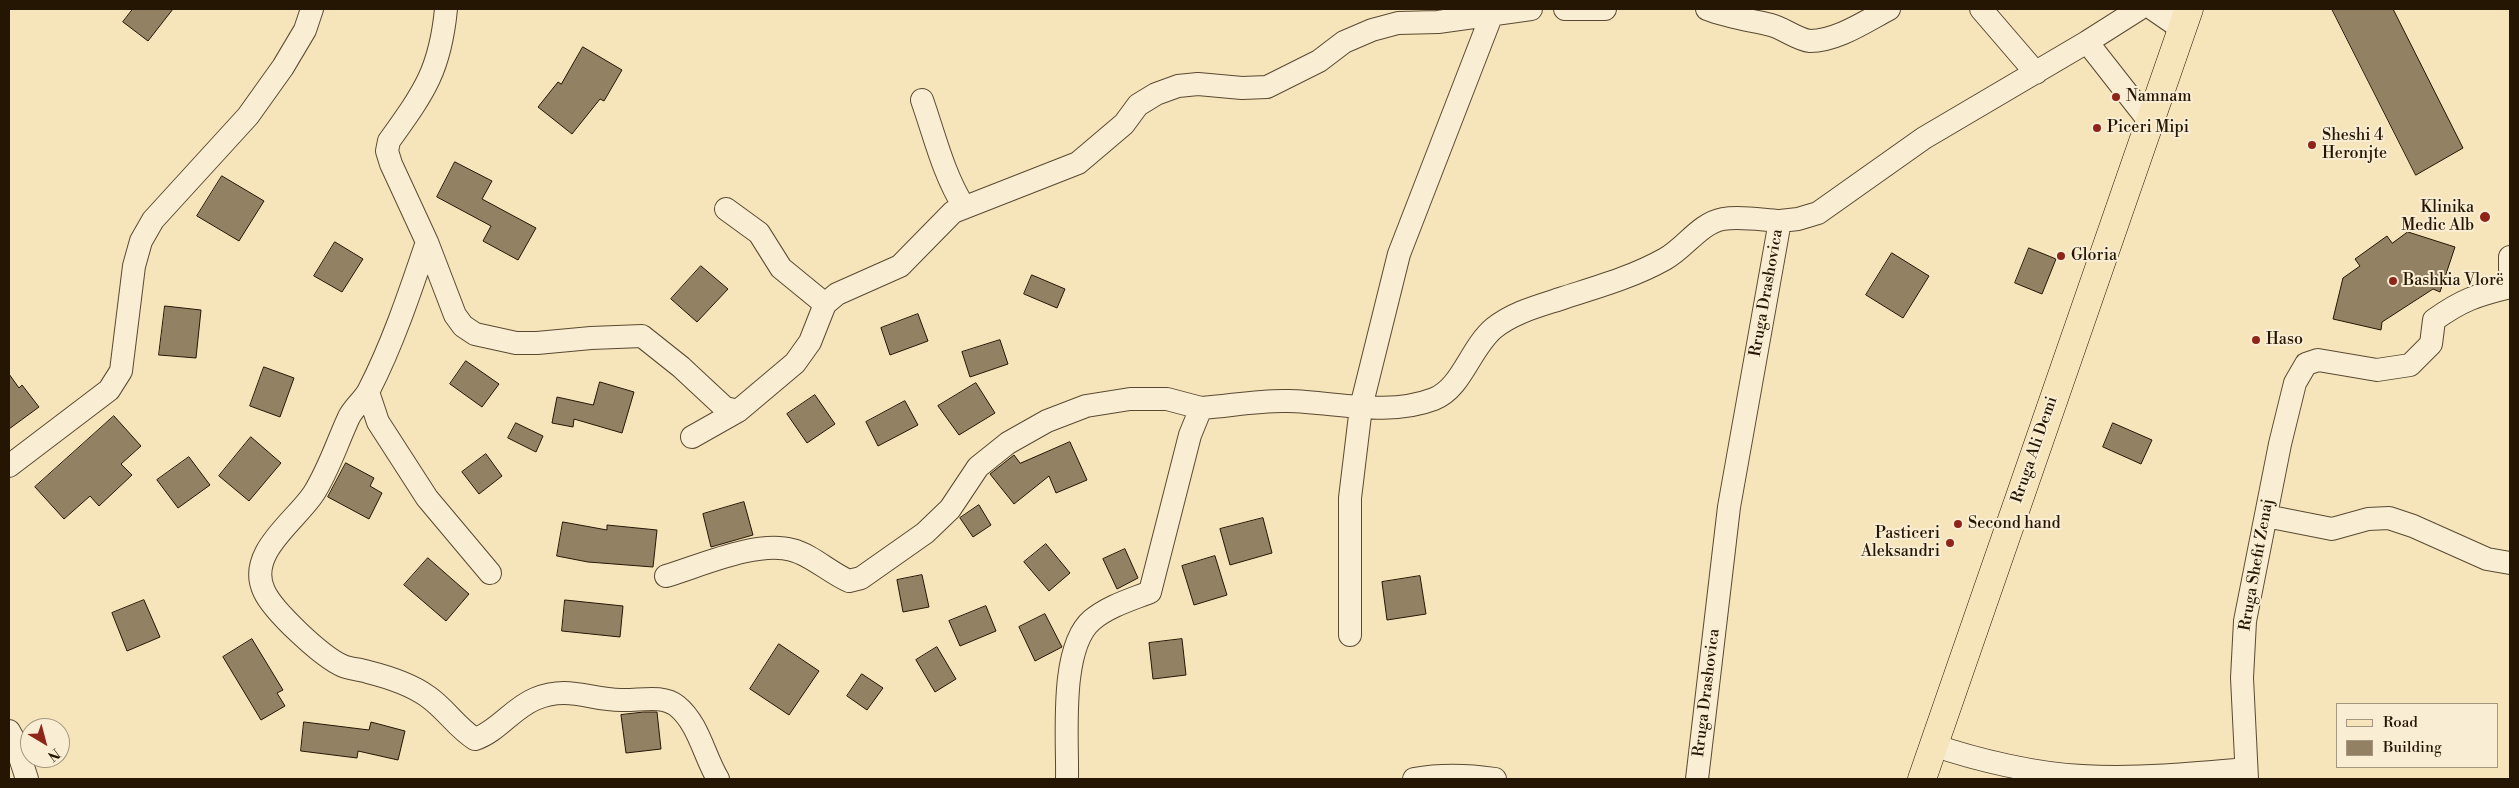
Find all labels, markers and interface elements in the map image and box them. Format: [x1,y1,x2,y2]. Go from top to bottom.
place label: Namnam [2126,87,2191,107]
marker: Namnam [2110,91,2122,103]
place label: Piceri Mipi [2107,118,2189,138]
marker: Piceri Mipi [2091,122,2103,134]
place label: Sheshi 4 Heronjte [2322,126,2387,164]
marker: Sheshi 4 Heronjte [2306,139,2318,151]
place label: Klinika Medic Alb [2401,198,2474,236]
marker: Klinika Medic Alb [2478,210,2492,224]
street label: Rruga Drashovica [1746,228,1788,358]
place label: Gloria [2071,246,2117,266]
marker: Gloria [2055,250,2067,262]
place label: Bashkia Vlorë [2403,271,2504,291]
marker: Bashkia Vlorë [2387,275,2399,287]
place label: Haso [2266,330,2303,350]
marker: Haso [2250,334,2262,346]
street label: Rruga Ali Demi [2008,394,2062,506]
street label: Rruga Shefit Zenaj [2236,497,2278,633]
place label: Second hand [1968,514,2061,534]
marker: Second hand [1952,518,1964,530]
place label: Pasticeri Aleksandri [1861,524,1940,562]
marker: Pasticeri Aleksandri [1944,537,1956,549]
street label: Rruga Drashovica [1690,628,1724,758]
legend [2336,703,2499,768]
text: Road [2383,713,2418,732]
north arrow [20,718,70,768]
text: Building [2383,738,2442,757]
text: N [44,744,63,765]

